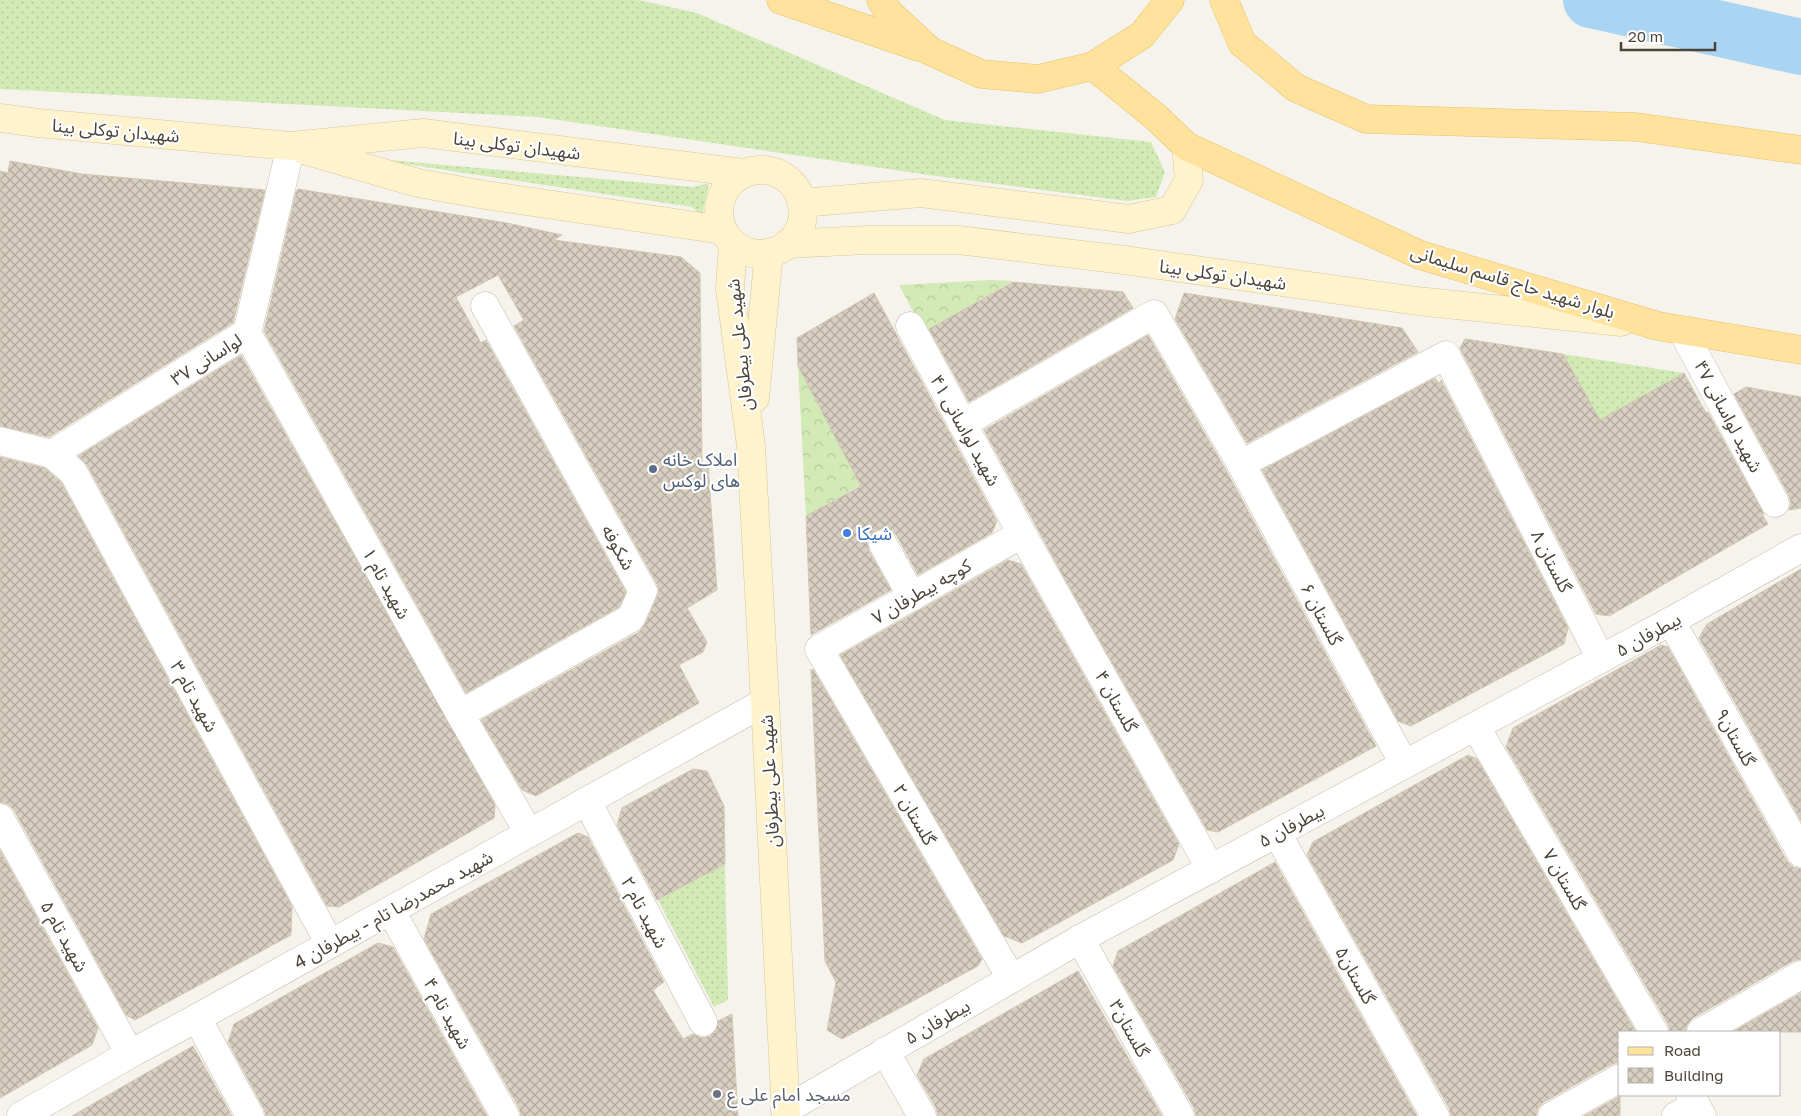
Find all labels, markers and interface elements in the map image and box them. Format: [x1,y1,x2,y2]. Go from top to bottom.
scale bar [1621,20,1715,52]
text: 20 m [1628,27,1663,45]
street label: شهیدان توکلی بینا [51,113,181,148]
street label: شهیدان توکلی بینا [452,126,582,165]
street label: بلوار شهید حاج قاسم سلیمانی [1408,239,1618,325]
street label: شهیدان توکلی بینا [1158,254,1288,295]
street label: شهید علی بیطرفان [721,278,758,412]
street label: لواسانی ۳۷ [166,328,246,390]
street label: شهید لواسانی ۴۷ [1689,356,1768,476]
street label: شهید لواسانی ۴۱ [925,370,1006,490]
place label: املاک خانه های لوکس [663,448,740,492]
marker: املاک خانه های لوکس [647,463,659,475]
street label: شکوفه [597,520,640,574]
place label: شیکا [857,522,892,544]
street label: گلستان ۸ [1526,526,1577,597]
marker: شیکا [841,527,853,539]
street label: شهید تام ۱ [355,543,416,624]
street label: کوچه بیطرفان ۷ [867,553,976,629]
street label: گلستان ۶ [1296,579,1348,650]
street label: بیطرفان ۵ [1611,607,1685,662]
street label: شهید تام ۳ [163,656,224,737]
street label: گلستان ۴ [1090,666,1143,737]
street label: گلستان۹ [1710,704,1761,771]
street label: شهید علی بیطرفان [755,714,784,848]
street label: گلستان ۲ [888,779,942,850]
street label: بیطرفان ۵ [1254,799,1328,852]
street label: گلستان ۷ [1538,844,1592,915]
street label: شهید محمدرضا تام - بیطرفان 4 [290,845,498,976]
street label: شهید تام ۲ [613,872,673,954]
street label: شهید تام ۵ [33,896,94,977]
street label: گلستان۵ [1330,942,1381,1009]
street label: شهید تام ۴ [416,973,477,1054]
street label: بیطرفان ۵ [901,994,974,1049]
street label: گلستان۳ [1104,995,1155,1062]
legend [1618,1031,1781,1096]
text: Road [1664,1041,1701,1059]
text: Building [1664,1066,1724,1084]
place label: مسجد امام علی ع [727,1083,851,1109]
marker: مسجد امام علی ع [711,1088,723,1100]

